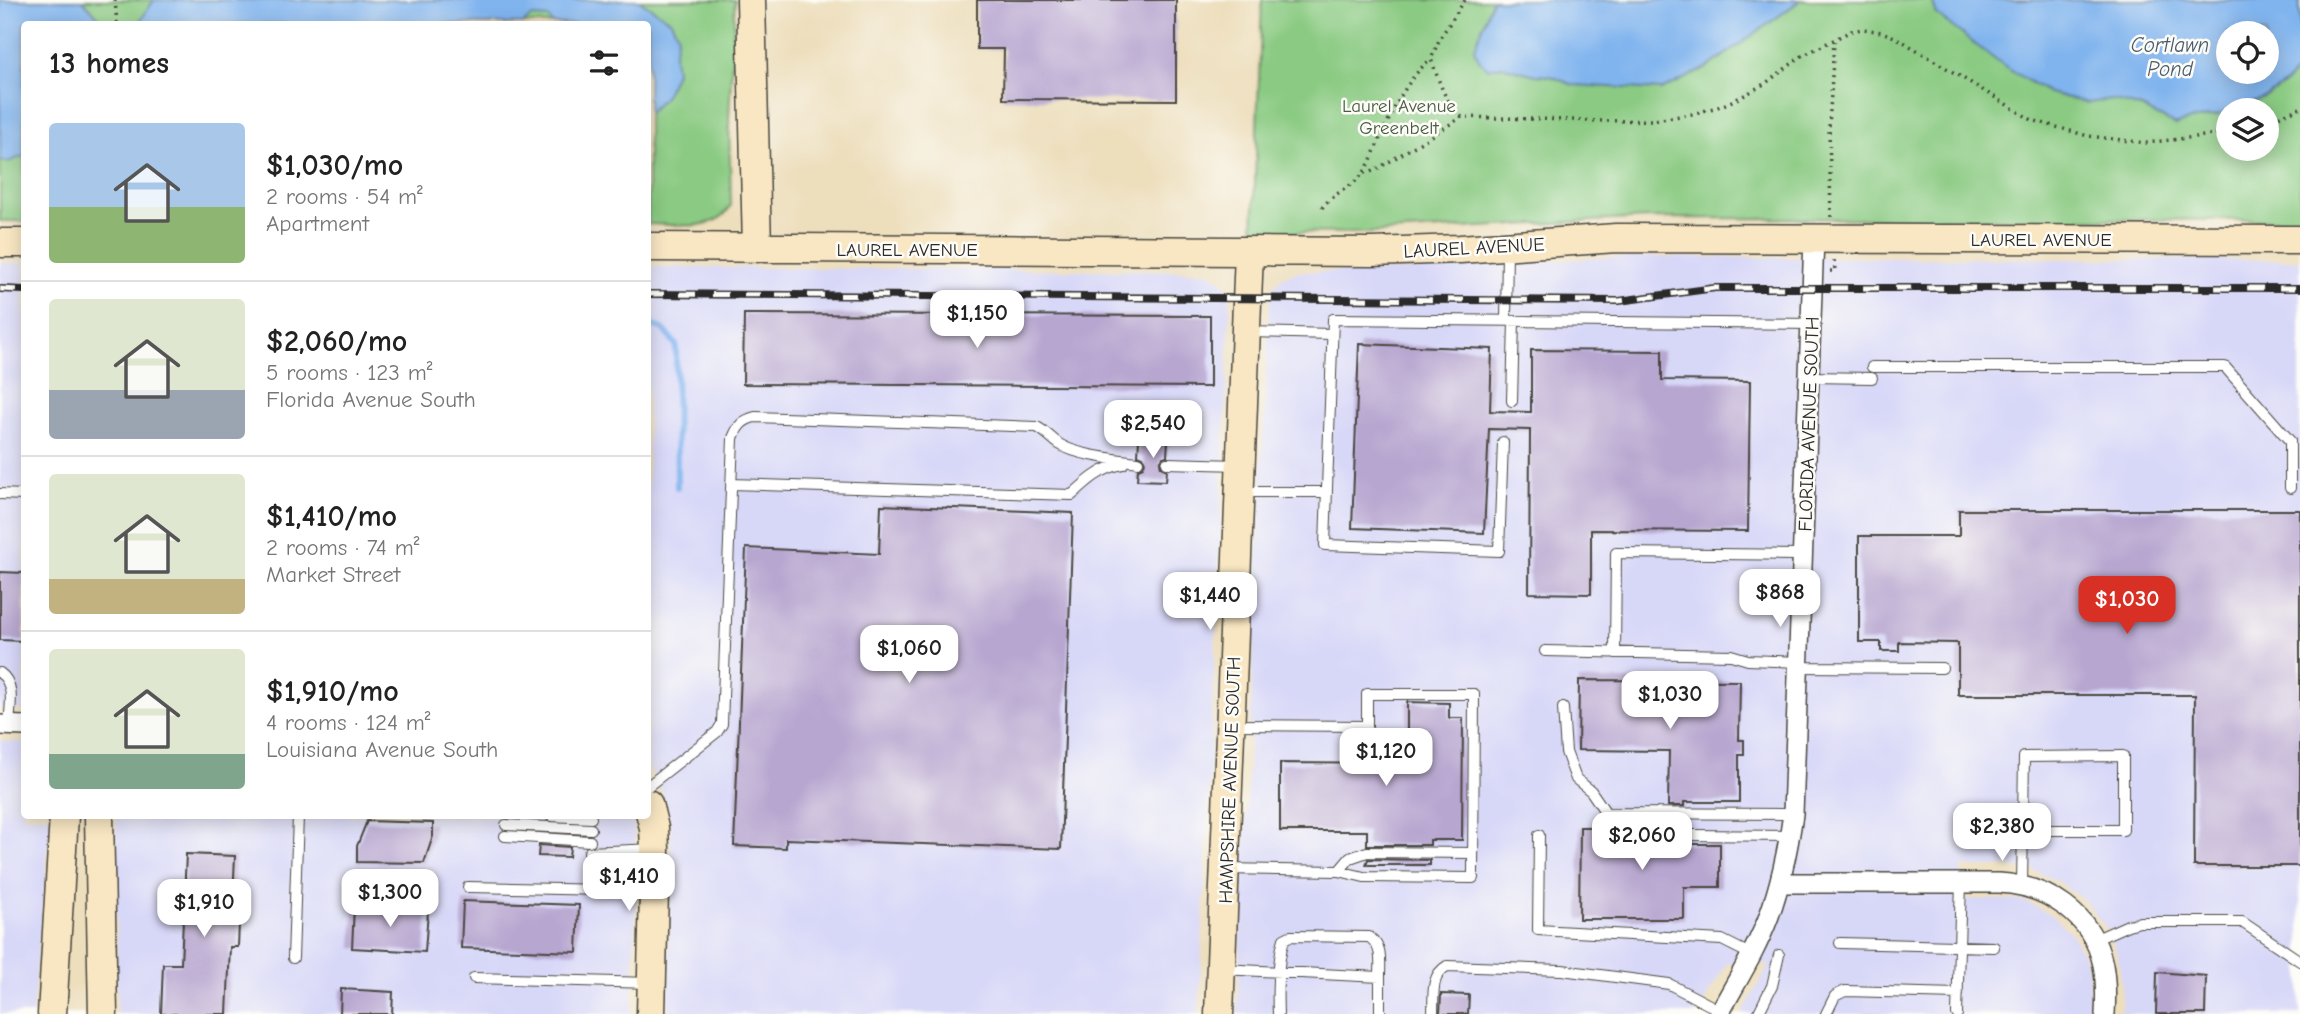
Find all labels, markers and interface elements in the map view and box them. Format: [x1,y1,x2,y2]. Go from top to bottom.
map controls [2216,21,2279,161]
button: locate [2216,21,2279,84]
water label: Cortlawn Pond [2131,33,2209,81]
icon: filters [585,44,623,82]
text: 13 homes [49,46,169,81]
park label: Laurel Avenue Greenbelt [1342,95,1456,139]
button: layers [2216,98,2279,161]
text: $1,030/mo [266,148,403,183]
icon: home [105,151,189,235]
text: 2 rooms · 54 m² [266,183,423,210]
text: Apartment [266,210,369,237]
street label: LAUREL AVENUE [1970,229,2112,251]
street label: LAUREL AVENUE [1403,233,1545,263]
street label: LAUREL AVENUE [836,239,978,261]
pin: $1,150 [920,290,1034,350]
text: $1,150 [946,299,1008,326]
street label: FLORIDA AVENUE SOUTH [1794,316,1824,532]
text: $2,060/mo [266,324,407,359]
icon: home [105,327,189,411]
text: 5 rooms · 123 m² [266,359,432,386]
text: Florida Avenue South [266,386,476,413]
pin: $2,540 [1096,400,1210,460]
text: $2,540 [1120,409,1186,436]
text: $1,410/mo [266,499,397,534]
icon: home [105,502,189,586]
text: 2 rooms · 74 m² [266,534,419,561]
text: Market Street [266,561,400,588]
pin: $868 [1739,570,1821,629]
pin: $1,440 [1153,572,1267,632]
pin: $1,030 [2070,576,2184,636]
text: $868 [1755,578,1805,605]
text: $1,440 [1179,581,1241,608]
text: $1,030 [2095,585,2159,612]
pin: $1,060 [852,626,966,685]
text: $1,060 [876,634,942,661]
street label: HAMPSHIRE AVENUE SOUTH [1215,656,1245,904]
pin: $1,030 [1613,672,1727,731]
text: $1,910/mo [266,674,399,709]
icon: home [105,677,189,761]
text: $1,030 [1638,680,1702,707]
text: 4 rooms · 124 m² [266,709,430,736]
pin: $1,120 [1329,728,1443,788]
text: Louisiana Avenue South [266,736,498,763]
text: $1,120 [1356,737,1416,764]
pin: $2,380 [1945,804,2059,863]
pin: $2,060 [1585,812,1699,872]
text: $2,380 [1969,812,2035,839]
text: $2,060 [1608,821,1676,848]
pin: $1,410 [572,853,686,913]
text: $1,410 [599,862,659,889]
pin: $1,300 [333,870,447,929]
text: $1,300 [358,878,422,905]
pin: $1,910 [147,880,261,939]
text: $1,910 [173,888,235,915]

